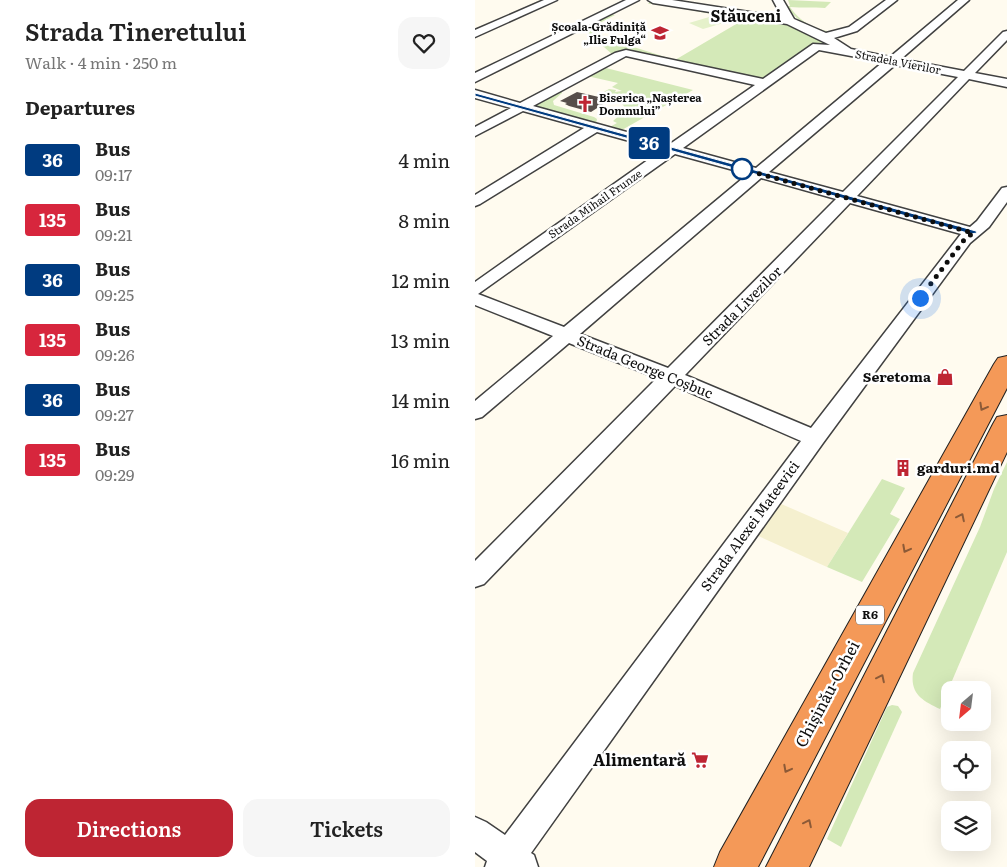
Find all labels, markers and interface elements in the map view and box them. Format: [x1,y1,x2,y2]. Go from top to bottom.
district label: Stăuceni [711,3,782,27]
text: Strada Tineretului [25,13,246,48]
button: heart [398,17,450,69]
place label: Școala-Grădiniță „Ilie Fulga“ [552,18,647,47]
school or university icon: Școala-Grădiniță „Ilie Fulga“ [650,23,670,43]
street label: Stradela Vierilor [854,45,943,77]
text: Walk · 4 min · 250 m [25,50,177,74]
place label: Biserica „Nașterea Domnului” [599,89,702,118]
text: Departures [25,93,135,121]
church icon: Biserica „Nașterea Domnului” [575,94,595,114]
line badge: 36 [627,127,671,159]
text: 36 [639,129,659,156]
text: Bus [95,134,130,162]
text: 36 [42,146,63,173]
text: 4 min [398,146,450,174]
unlabelled marker [731,158,753,180]
text: 09:17 [95,162,132,186]
street label: Strada Mihail Frunze [544,165,645,242]
text: Bus [95,194,130,222]
text: 135 [39,206,66,233]
text: 8 min [398,206,450,234]
text: 09:21 [95,222,132,246]
text: Bus [95,254,130,282]
street label: Strada Livezilor [697,261,786,350]
text: 36 [42,266,63,293]
text: 12 min [391,266,450,294]
text: 09:25 [95,282,134,306]
your location [908,286,933,311]
text: Bus [95,314,130,342]
text: 135 [39,326,66,353]
text: 13 min [391,326,450,354]
street label: Strada George Coșbuc [575,330,716,402]
text: 09:26 [95,342,135,366]
place label: Seretoma [863,366,932,386]
shop icon: Seretoma [935,367,955,387]
text: Bus [95,374,130,402]
text: 36 [42,386,63,413]
text: 14 min [391,386,450,414]
one-way arrow [980,401,990,410]
text: 09:27 [95,402,134,426]
text: Bus [95,434,130,462]
text: 135 [39,446,66,473]
text: 16 min [391,446,450,474]
street label: Strada Alexei Mateevici [695,456,803,595]
place label: garduri.md [917,457,1000,477]
building icon: garduri.md [893,458,913,478]
text: 09:29 [95,462,134,486]
one-way arrow [955,513,965,522]
one-way arrow [902,544,912,553]
road number: R6 [856,606,884,624]
street label: Chișinău-Orhei [788,636,864,751]
one-way arrow [875,674,885,683]
north arrow [941,681,991,731]
map controls [941,681,991,851]
button: locate [941,741,991,791]
place label: Alimentară [593,747,687,771]
supermarket icon: Alimentară [690,750,710,770]
one-way arrow [783,764,793,773]
button: Directions [25,799,233,857]
button: Tickets [243,799,450,857]
button: layers [941,801,991,851]
one-way arrow [802,819,813,828]

